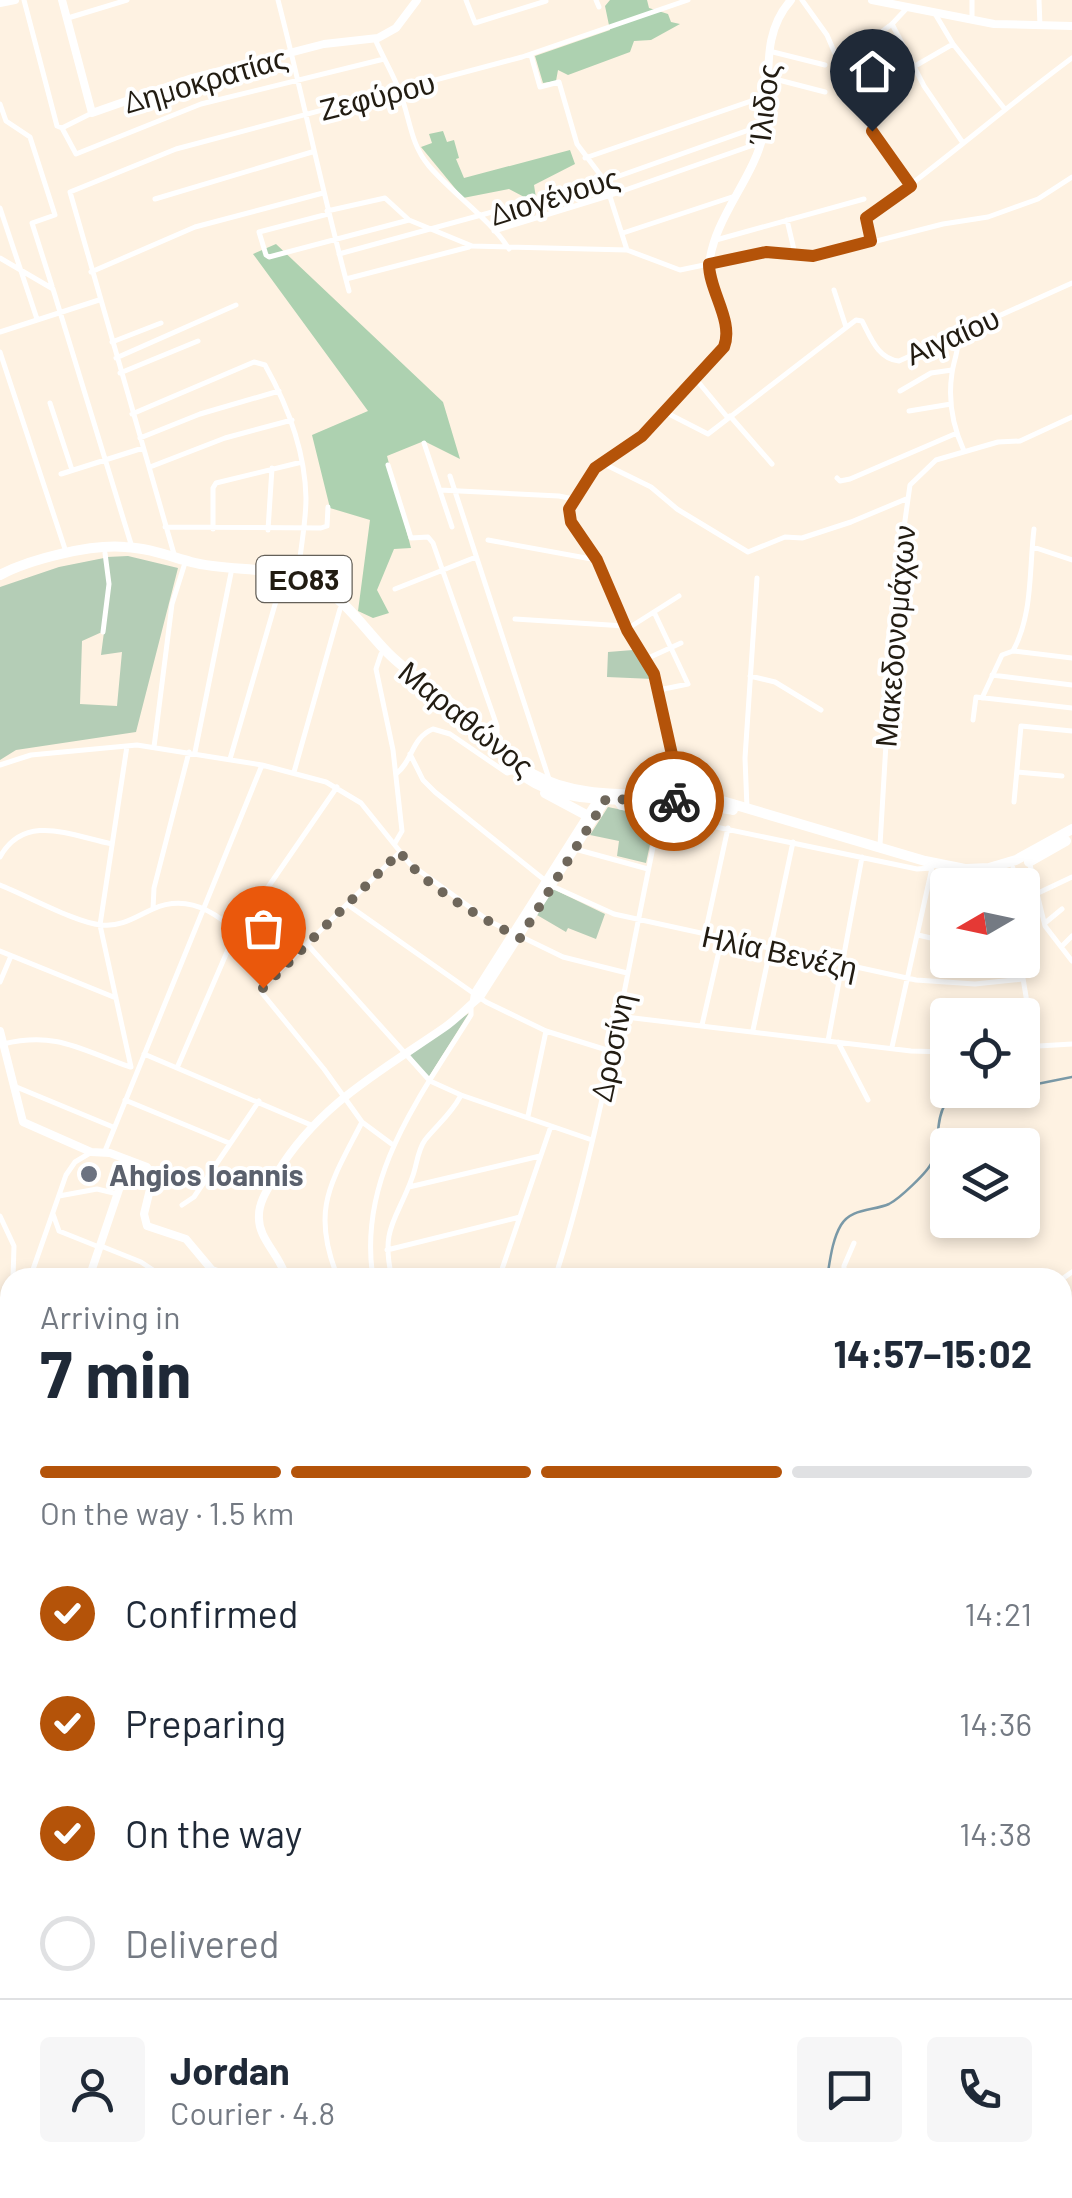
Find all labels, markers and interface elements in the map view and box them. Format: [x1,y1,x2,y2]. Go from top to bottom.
pin [830,29,915,132]
street label: Δημοκρατίας [119,38,291,120]
icon: home [845,44,900,99]
street label: Ίλιδος [740,62,786,147]
street label: Ζεφύρου [316,63,438,127]
street label: Διογένους [485,158,623,232]
street label: Αιγαίου [900,298,1004,372]
street label: Μακεδονομάχων [866,523,922,749]
road number: ΕΟ83 [256,556,352,602]
street label: Μαραθώνος [392,653,542,783]
courier [624,751,724,851]
icon: bike [647,774,702,829]
north arrow [930,868,1040,978]
map controls [930,868,1040,1238]
pin [221,886,306,989]
icon: bag [236,901,291,956]
street label: Ηλία Βενέζη [699,917,861,985]
street label: Δροσίνη [582,990,640,1104]
button: locate [930,998,1040,1108]
button: layers [930,1128,1040,1238]
place label: Ahgios Ioannis [109,1156,304,1192]
marker: Ahgios Ioannis [78,1163,100,1185]
text: Arriving in [40,1297,180,1335]
text: 14:57–15:02 [834,1330,1032,1376]
text: 7 min [40,1333,192,1411]
text: On the way · 1.5 km [40,1493,294,1531]
icon: check [40,1586,95,1641]
text: Confirmed [125,1590,298,1636]
text: 14:21 [964,1594,1032,1632]
icon: check [40,1696,95,1751]
text: Preparing [125,1700,286,1746]
text: 14:36 [959,1704,1032,1742]
icon: check [40,1806,95,1861]
text: On the way [125,1810,302,1856]
text: 14:38 [959,1814,1032,1852]
text: Delivered [125,1920,279,1966]
button: person [40,2037,145,2142]
button: chat [797,2037,902,2142]
button: phone [927,2037,1032,2142]
text: Jordan [170,2047,290,2093]
text: Courier · 4.8 [170,2093,335,2131]

